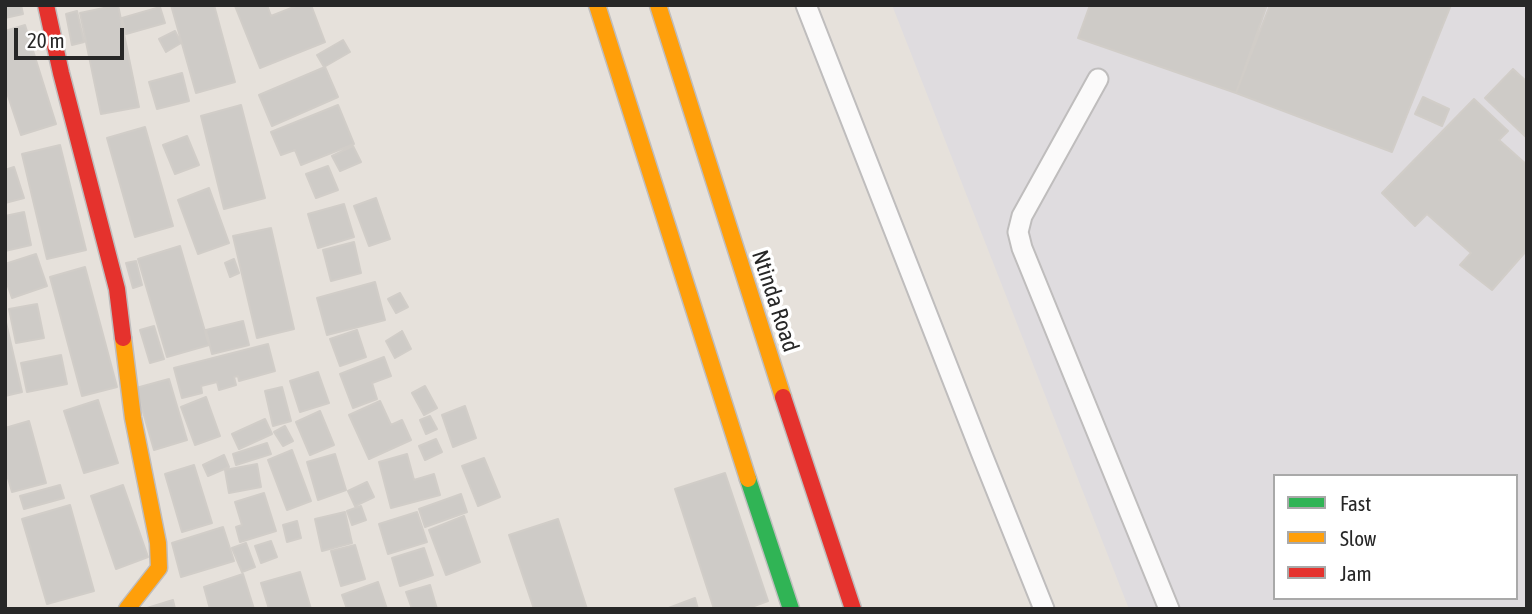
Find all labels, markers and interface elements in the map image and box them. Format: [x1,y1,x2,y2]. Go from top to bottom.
scale bar [18,14,128,58]
text: 20 m [27,28,65,52]
street label: Ntinda Road [746,247,804,355]
legend [1273,474,1518,600]
text: Fast [1340,491,1371,515]
text: Slow [1340,526,1376,550]
text: Jam [1340,561,1372,585]

